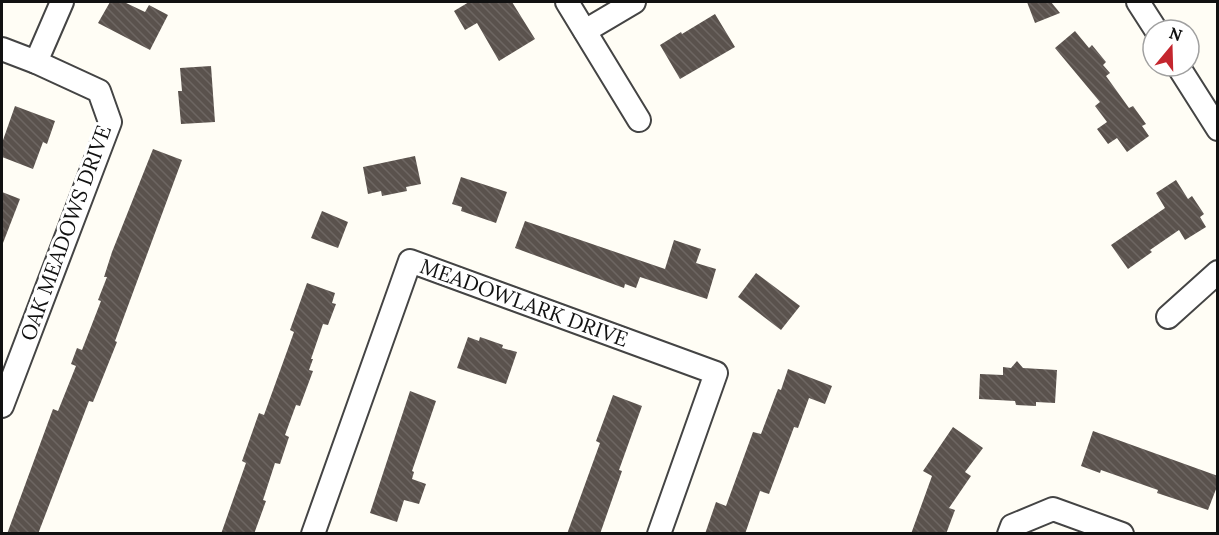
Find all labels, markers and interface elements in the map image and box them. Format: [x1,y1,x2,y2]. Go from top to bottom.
north arrow [1141,18,1201,78]
text: N [1167,22,1185,45]
street label: OAK MEADOWS DRIVE [14,121,117,344]
street label: MEADOWLARK DRIVE [416,252,632,353]

